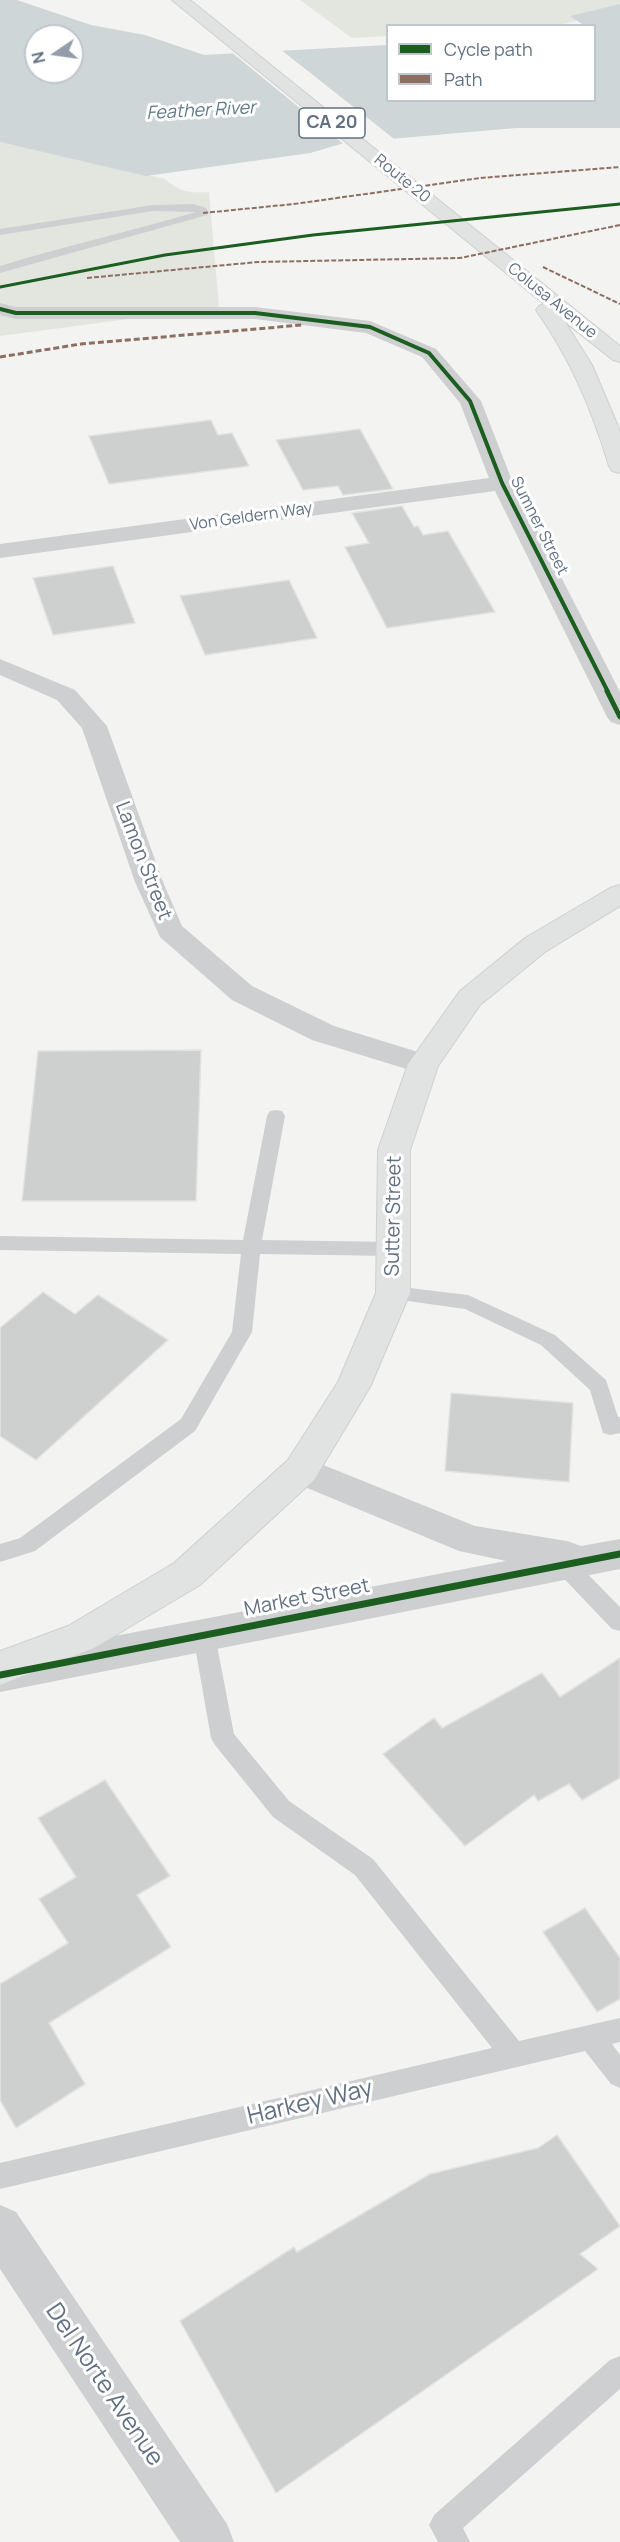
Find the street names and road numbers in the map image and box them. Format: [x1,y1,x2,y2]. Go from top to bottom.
road number: CA 20 [299,108,365,138]
street label: Route 20 [370,151,434,207]
street label: Colusa Avenue [503,259,601,343]
street label: Sumner Street [506,474,572,578]
street label: Von Geldern Way [188,499,314,535]
street label: Lamon Street [109,799,177,923]
street label: Sutter Street [381,1155,407,1277]
street label: Market Street [242,1574,372,1622]
street label: Harkey Way [244,2075,376,2131]
street label: Del Norte Avenue [39,2298,169,2472]

